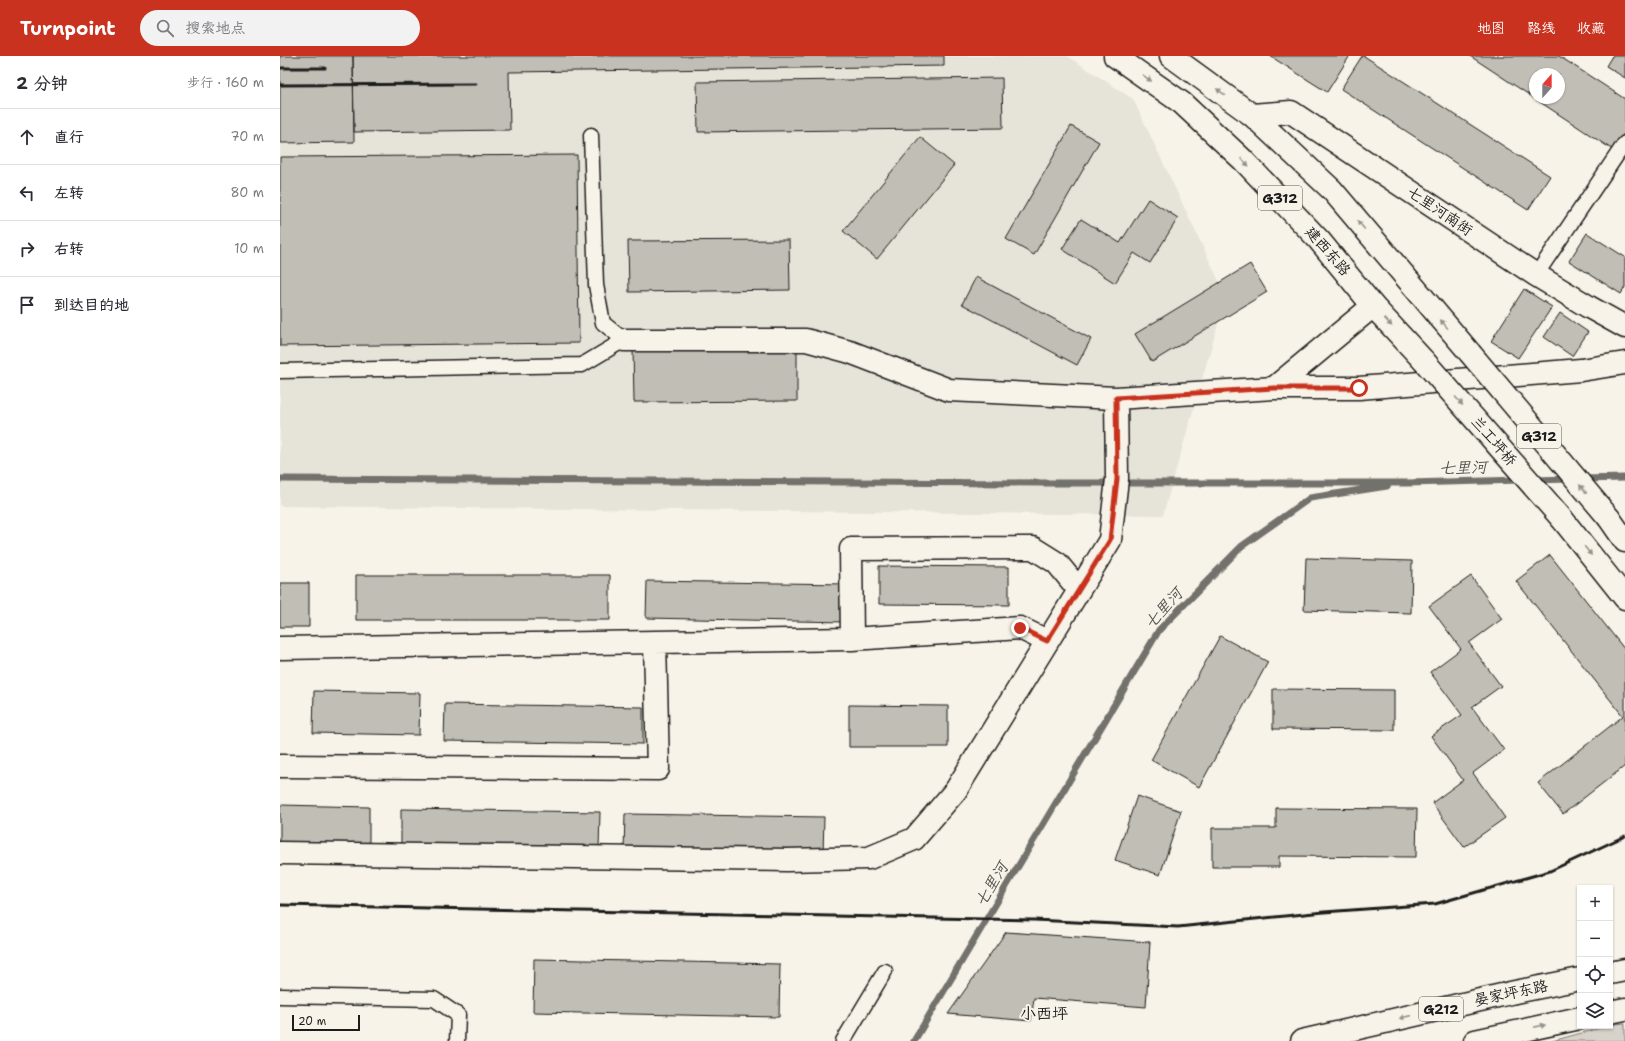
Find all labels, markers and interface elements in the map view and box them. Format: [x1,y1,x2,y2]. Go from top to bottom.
search box [140,10,420,46]
text: Turnpoint [20,16,116,41]
icon: search [154,17,176,39]
text: 搜索地点 [186,18,246,38]
text: 地图 [1477,19,1505,37]
text: 路线 [1527,19,1555,37]
text: 收藏 [1577,19,1605,37]
north arrow [1529,68,1565,104]
text: 2 分钟 [16,72,68,94]
text: 步行 · 160 m [187,74,264,91]
one-way arrow [1142,74,1152,82]
one-way arrow [1215,88,1226,96]
icon: ahead [16,126,38,148]
text: 直行 [54,127,84,147]
text: 70 m [230,128,264,145]
one-way arrow [1241,157,1250,167]
icon: left [16,182,38,204]
street label: 七里河南街 [1403,182,1477,240]
text: 左转 [54,183,84,203]
text: 80 m [230,184,264,201]
road number: G312 [1258,186,1302,210]
one-way arrow [1356,219,1365,230]
street label: 建西东路 [1301,222,1355,280]
icon: right [16,238,38,260]
text: 右转 [54,239,84,259]
text: 10 m [234,240,264,257]
icon: arrive [16,294,38,316]
text: 到达目的地 [54,295,129,315]
one-way arrow [1383,317,1393,327]
one-way arrow [1440,319,1449,329]
route start [1350,379,1368,397]
one-way arrow [1455,396,1464,406]
street label: 兰工坪桥 [1467,412,1521,470]
road number: G312 [1517,424,1561,448]
water label: 七里河 [1439,457,1490,478]
one-way arrow [1579,483,1588,494]
one-way arrow [1583,545,1592,556]
water label: 七里河 [1140,581,1189,633]
route end [1011,619,1029,637]
water label: 七里河 [970,856,1014,910]
map controls [1577,885,1613,1029]
button: + [1577,885,1613,921]
button: − [1577,921,1613,957]
button: locate [1577,957,1613,993]
street label: 晏家坪东路 [1472,975,1550,1011]
button: layers [1577,993,1613,1029]
road number: G212 [1419,997,1463,1021]
district label: 小西坪 [1020,1003,1068,1024]
scale bar [292,1013,360,1032]
text: 20 m [298,1014,326,1029]
one-way arrow [1399,1015,1411,1021]
one-way arrow [1534,1023,1546,1029]

